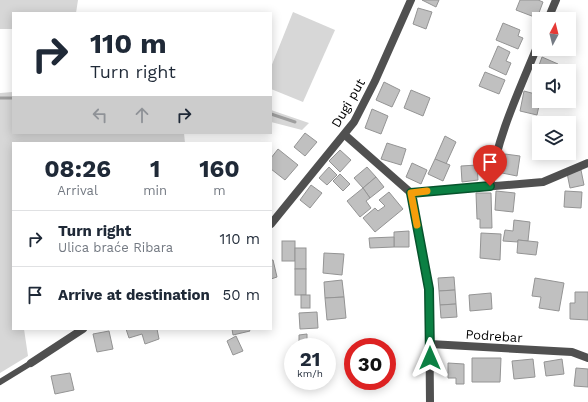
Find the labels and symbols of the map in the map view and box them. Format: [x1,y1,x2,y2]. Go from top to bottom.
north arrow [532,12,576,56]
street label: Dugi put [328,75,368,130]
pin [473,145,507,186]
street label: Podrebar [465,327,523,345]
position arrow [409,337,451,379]
speed limit sign: 30 [344,338,396,390]

